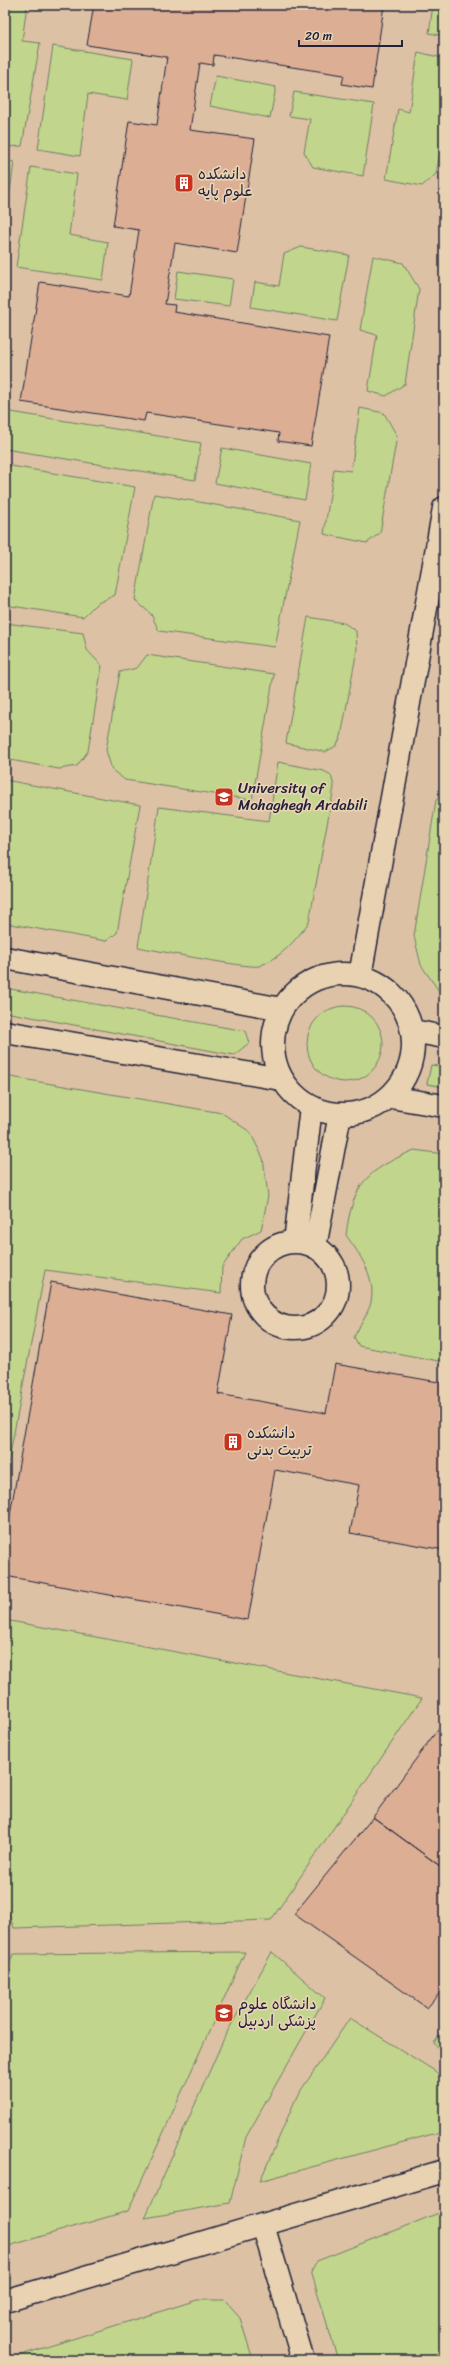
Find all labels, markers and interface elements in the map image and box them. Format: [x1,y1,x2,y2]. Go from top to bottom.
scale bar [299,22,402,48]
text: 20 m [305,25,332,47]
place label: دانشکده علوم پایه [198,161,252,204]
building icon: دانشکده علوم پایه [173,172,195,194]
place label: University of Mohaghegh Ardabili [238,775,368,818]
school or university icon: University of Mohaghegh Ardabili [213,786,235,808]
place label: دانشکده تربیت بدنی [247,1420,312,1463]
building icon: دانشکده تربیت بدنی [222,1431,244,1453]
place label: دانشگاه علوم پزشکی اردبیل [238,1991,317,2034]
school or university icon: دانشگاه علوم پزشکی اردبیل [213,2002,235,2024]

